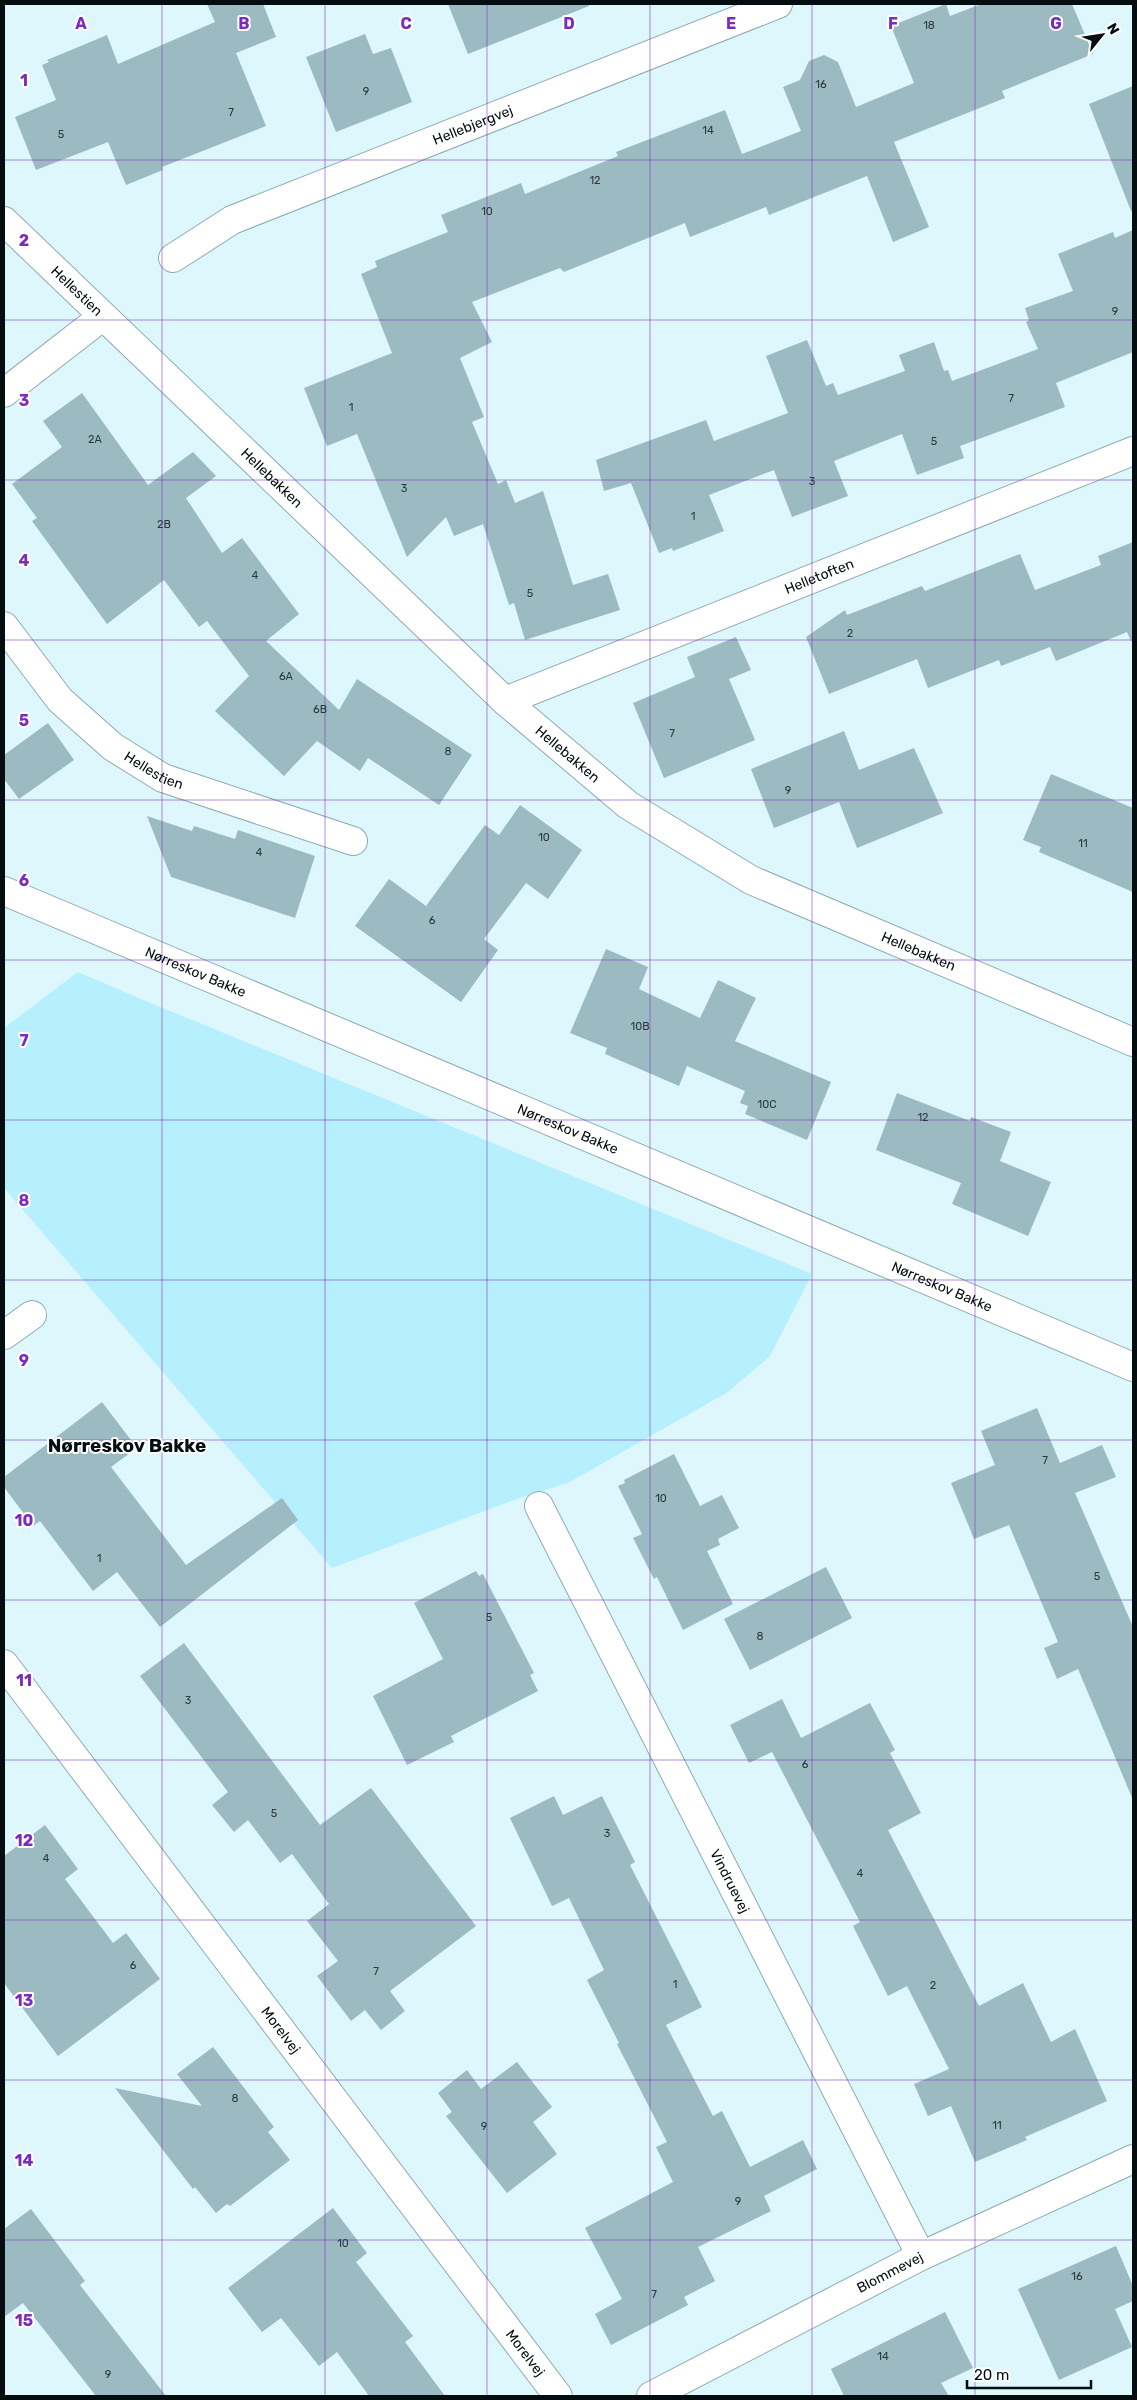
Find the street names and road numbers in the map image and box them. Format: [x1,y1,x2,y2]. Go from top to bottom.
street label: Hellebjergvej [430,101,515,148]
street label: Hellestien [48,262,106,319]
street label: Hellebakken [237,444,306,511]
street label: Helletoften [782,555,856,597]
street label: Hellebakken [532,722,603,786]
street label: Hellestien [121,748,186,793]
street label: Hellebakken [879,928,958,974]
street label: Nørreskov Bakke [143,943,249,1001]
street label: Nørreskov Bakke [515,1100,621,1158]
street label: Nørreskov Bakke [889,1258,995,1315]
street label: Vindruevej [707,1846,753,1916]
street label: Morelvej [258,2003,304,2057]
street label: Blommevej [854,2248,926,2296]
street label: Morelvej [502,2326,549,2380]

